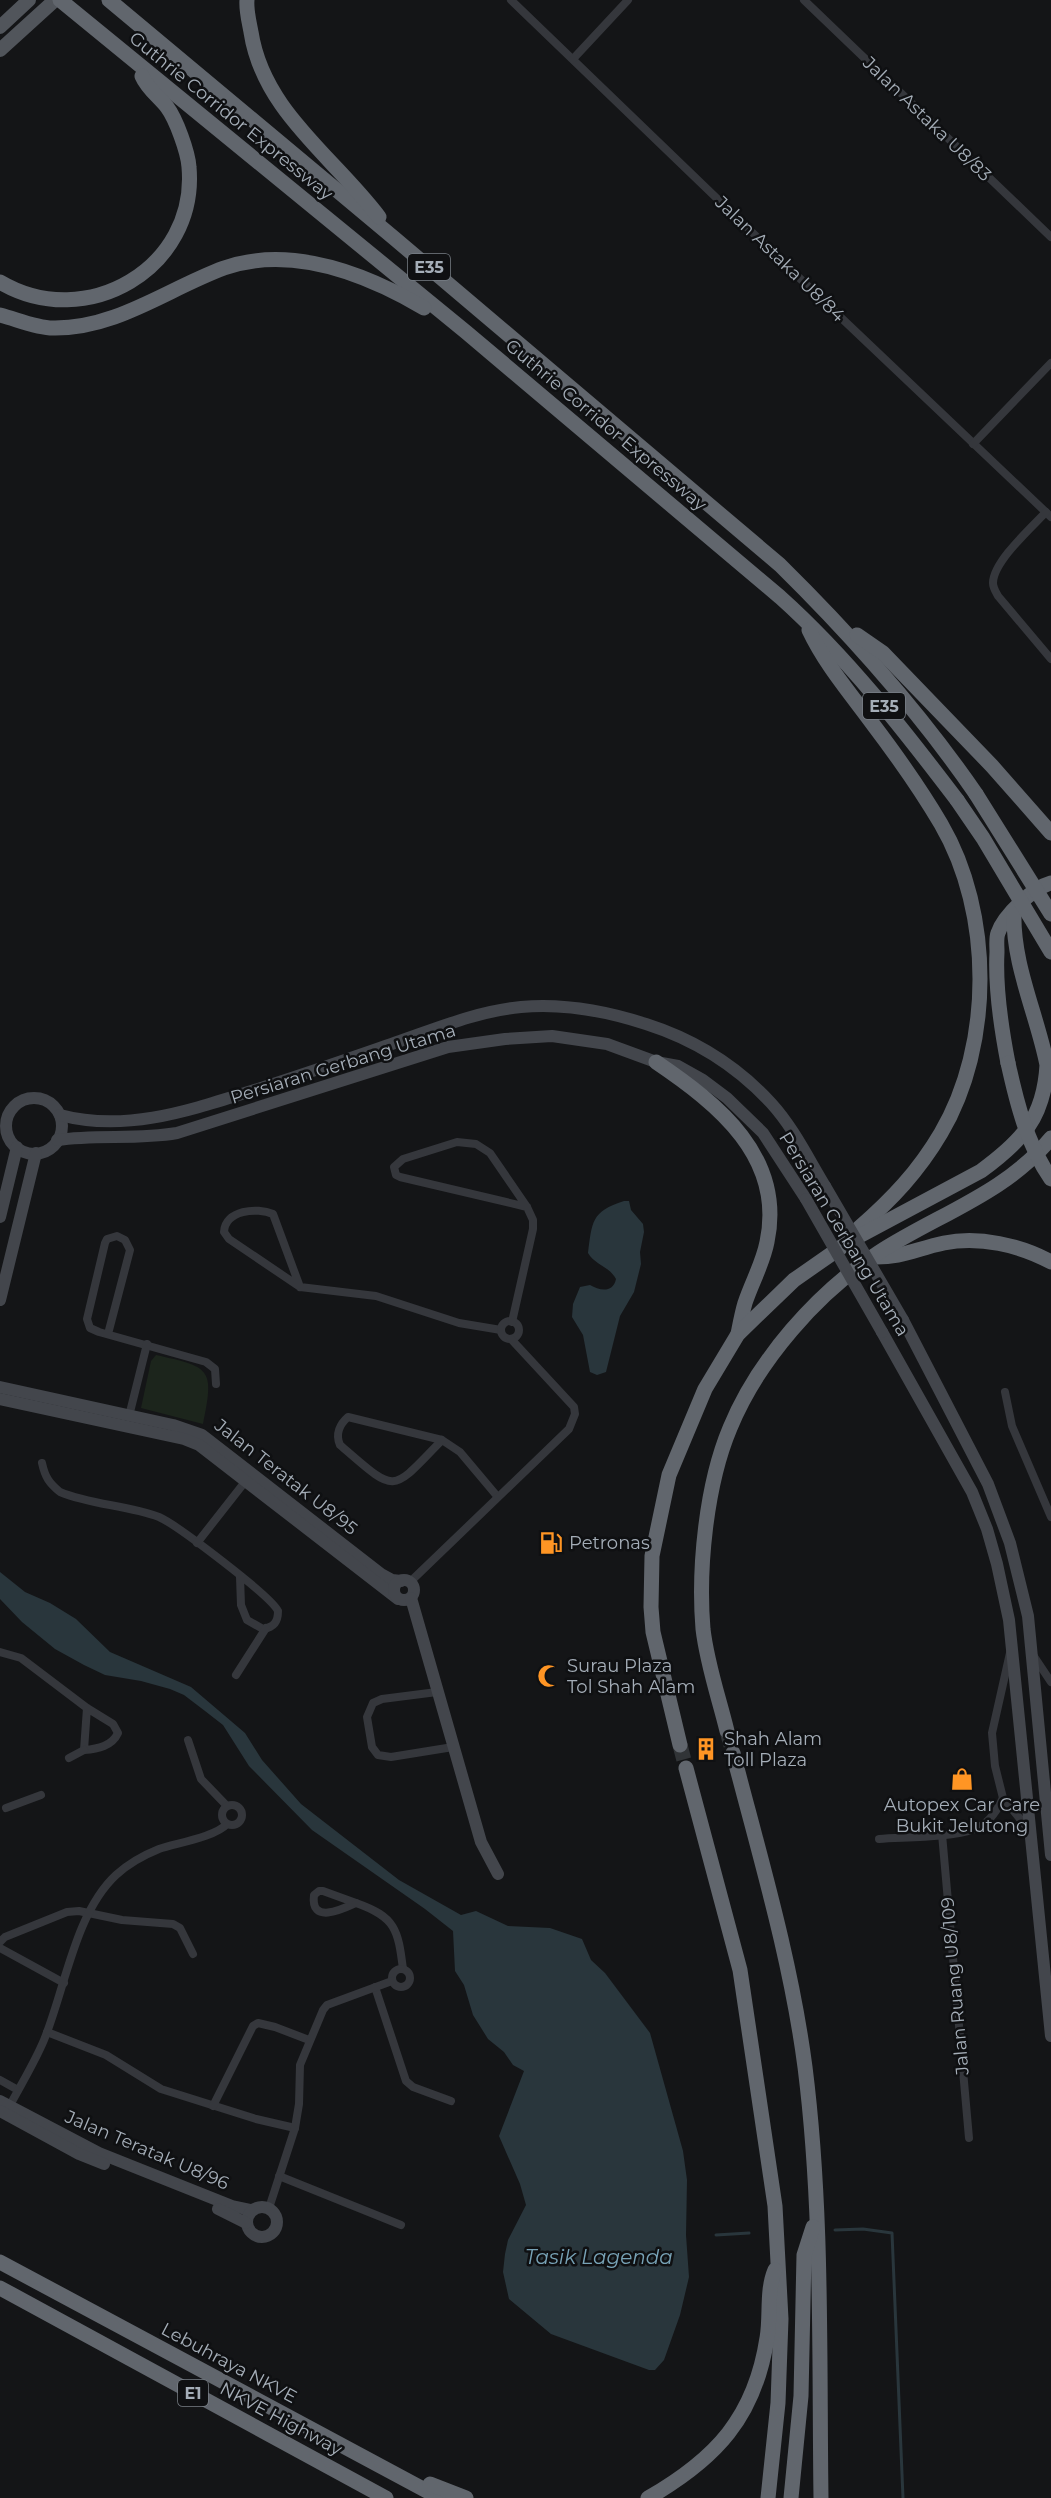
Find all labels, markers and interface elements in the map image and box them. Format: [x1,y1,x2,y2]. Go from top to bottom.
street label: Guthrie Corridor Expressway [125,27,337,205]
street label: Jalan Astaka U8/83 [857,51,996,186]
street label: Jalan Astaka U8/84 [710,191,850,327]
road number: E35 [408,254,450,280]
street label: Guthrie Corridor Expressway [501,334,711,516]
road number: E35 [863,693,905,719]
street label: Persiaran Gerbang Utama [228,1019,458,1109]
street label: Persiaran Gerbang Utama [774,1128,914,1340]
street label: Jalan Teratak U8/95 [209,1414,362,1540]
fuel station icon: Petronas [538,1530,564,1556]
place label: Petronas [569,1532,650,1554]
place label: Surau Plaza Tol Shah Alam [567,1655,695,1698]
mosque icon: Surau Plaza Tol Shah Alam [536,1663,562,1689]
place label: Shah Alam Toll Plaza [724,1728,822,1771]
building icon: Shah Alam Toll Plaza [693,1736,719,1762]
shop icon: Autopex Car Care Bukit Jelutong [949,1766,975,1792]
place label: Autopex Car Care Bukit Jelutong [884,1794,1040,1837]
street label: Jalan Ruang U8/109 [936,1896,974,2077]
street label: Jalan Teratak U8/96 [61,2105,232,2195]
water label: Tasik Lagenda [525,2245,673,2269]
street label: Lebuhraya NKVE [157,2318,301,2408]
street label: NKVE Highway [216,2378,346,2461]
road number: E1 [178,2380,208,2406]

